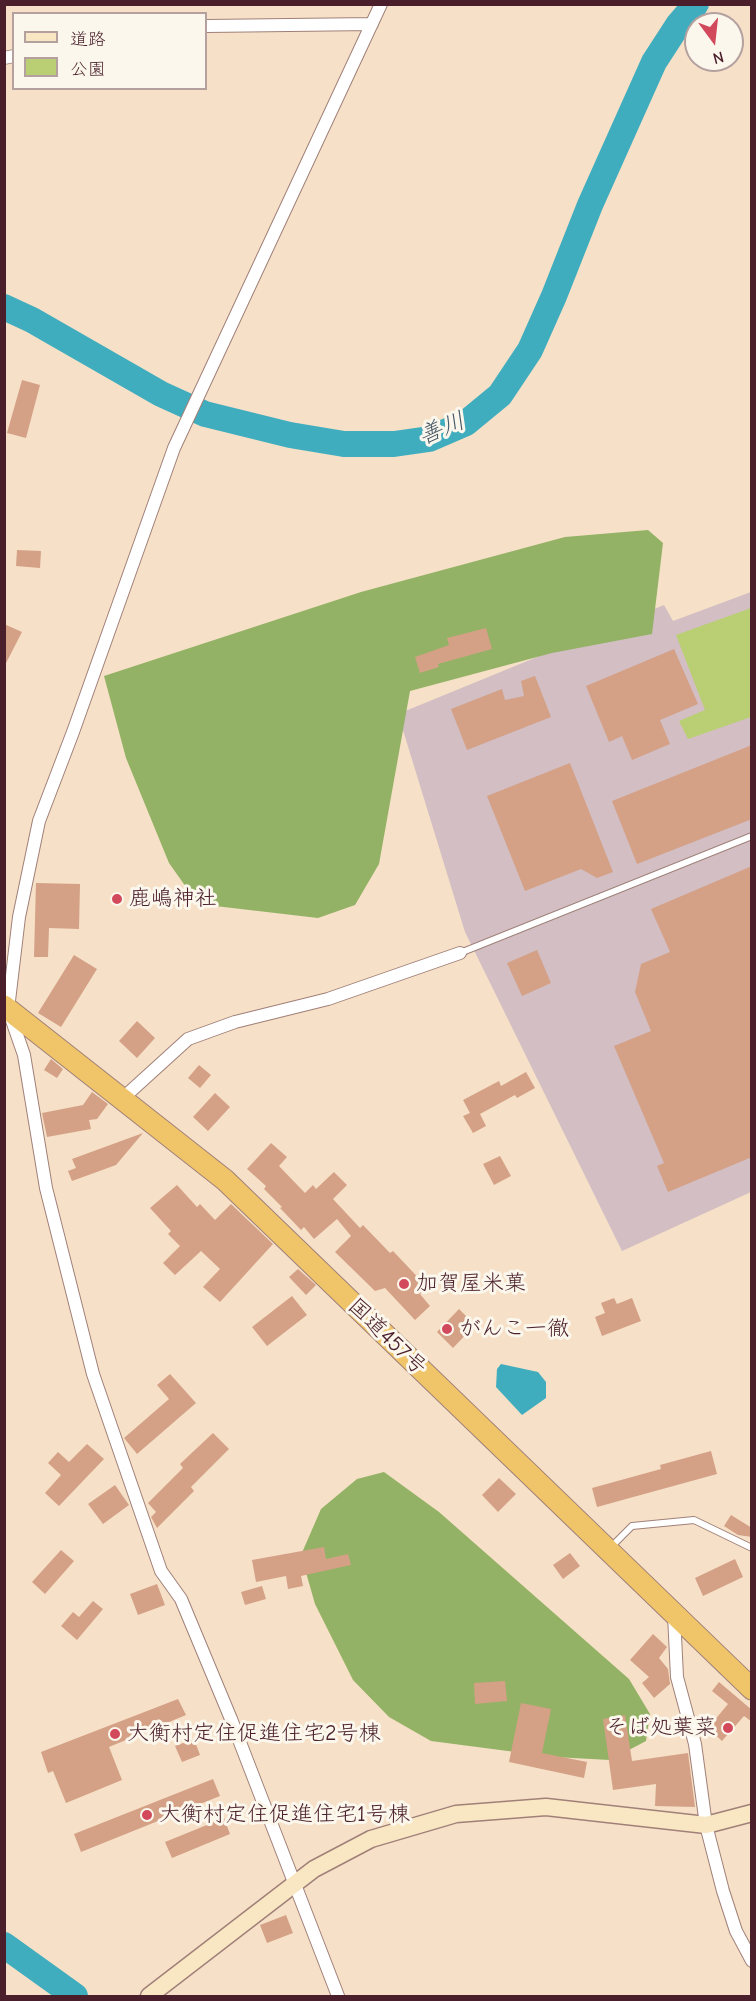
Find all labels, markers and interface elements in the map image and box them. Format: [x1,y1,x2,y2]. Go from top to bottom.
legend [12,12,207,90]
north arrow [684,12,744,72]
text: 道路 [70,29,106,50]
text: N [711,47,726,67]
text: 公園 [70,59,106,80]
water label: 善川 [414,407,470,451]
place label: 鹿嶋神社 [129,886,217,912]
marker: 鹿嶋神社 [110,892,124,906]
place label: 加賀屋米菓 [416,1271,526,1297]
marker: 加賀屋米菓 [397,1277,411,1291]
street label: 国道457号 [342,1293,432,1381]
place label: がんこ一徹 [459,1316,569,1342]
marker: がんこ一徹 [440,1322,454,1336]
place label: そば処葉菜 [606,1715,716,1741]
place label: 大衡村定住促進住宅2号棟 [127,1721,381,1747]
marker: そば処葉菜 [721,1721,735,1735]
marker: 大衡村定住促進住宅2号棟 [108,1727,122,1741]
place label: 大衡村定住促進住宅1号棟 [159,1802,410,1828]
marker: 大衡村定住促進住宅1号棟 [140,1808,154,1822]

